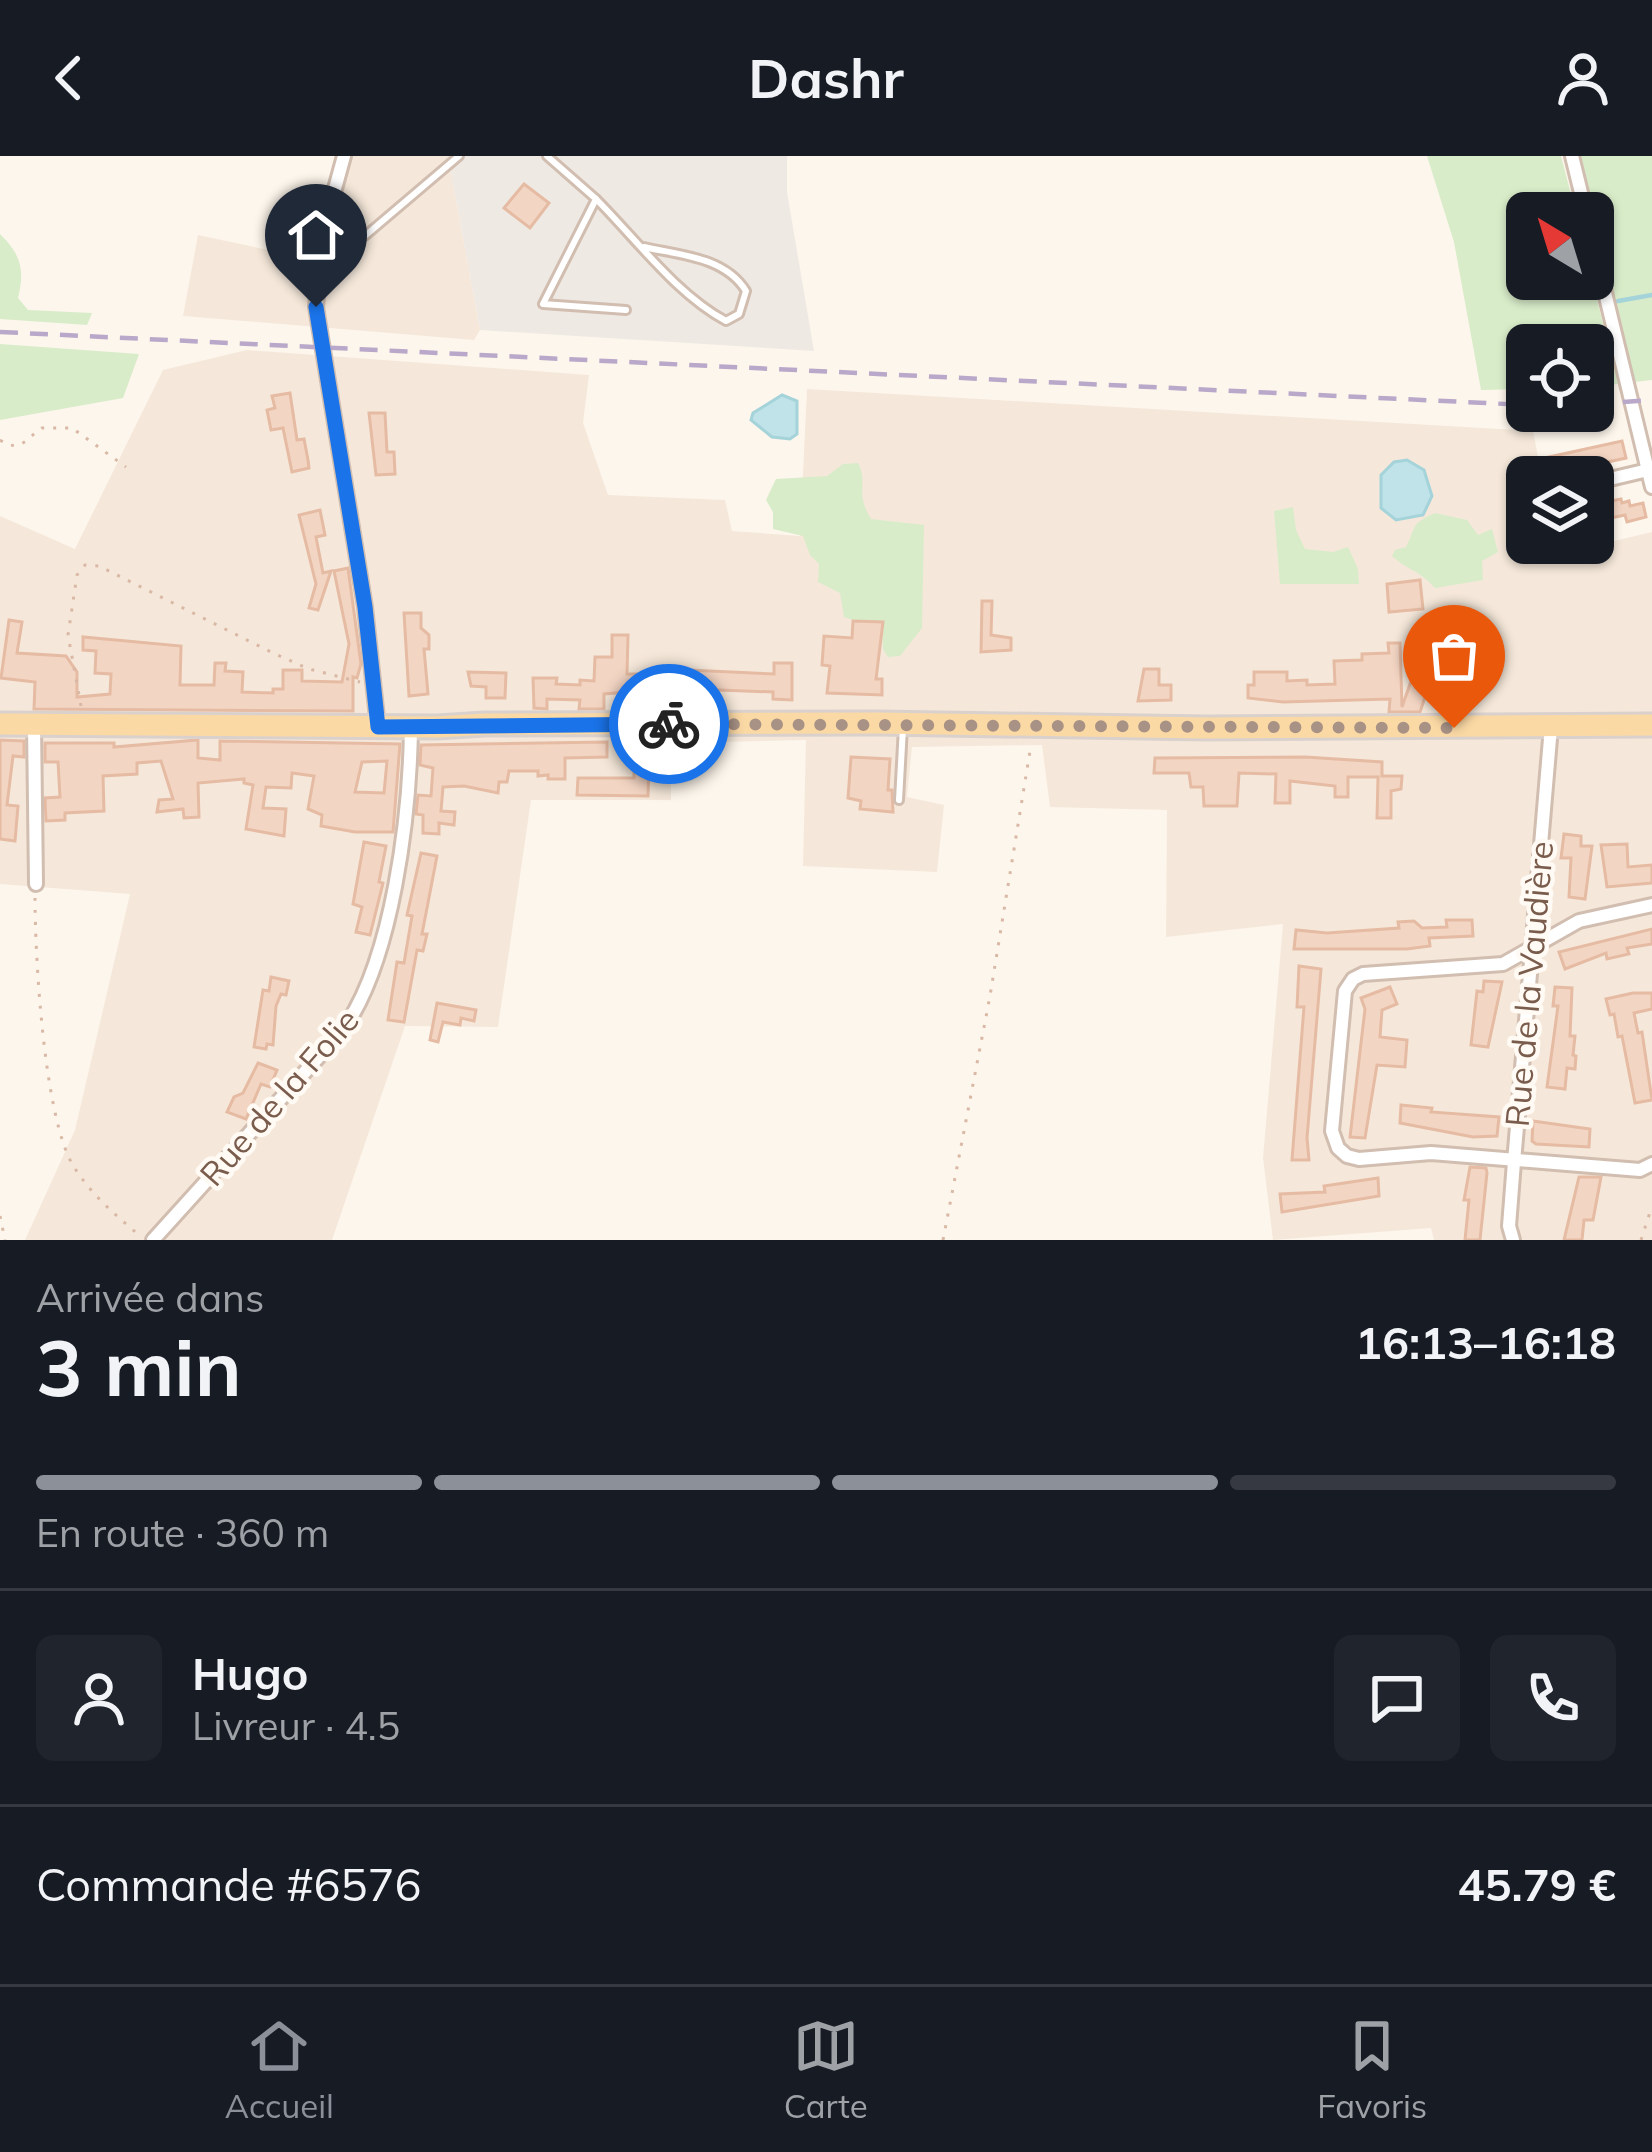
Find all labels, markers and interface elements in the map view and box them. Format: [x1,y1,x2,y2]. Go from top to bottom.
text: Dashr [748,44,904,112]
icon: back [36,45,102,111]
icon: person [1550,45,1616,111]
pin [265,184,367,307]
north arrow [1506,192,1614,300]
map controls [1506,192,1614,564]
icon: home [283,202,349,268]
button: locate [1506,324,1614,432]
button: layers [1506,456,1614,564]
pin [1403,605,1505,728]
icon: bag [1421,623,1487,689]
courier [609,664,729,784]
icon: bike [636,691,702,757]
street label: Rue de la Vaudière [1496,840,1561,1128]
street label: Rue de la Folie [190,1000,367,1194]
text: Arrivée dans [36,1273,264,1322]
text: 16:13–16:18 [1355,1314,1616,1370]
text: 3 min [36,1318,242,1416]
text: En route · 360 m [36,1508,329,1557]
button: person [36,1635,162,1761]
button: chat [1334,1635,1460,1761]
button: phone [1490,1635,1616,1761]
text: Hugo [192,1645,308,1701]
text: Livreur · 4.5 [192,1701,400,1750]
text: Commande #6576 [36,1856,422,1912]
text: 45.79 € [1458,1856,1616,1912]
tab: Accueil [225,2013,334,2126]
tab: Carte [784,2013,868,2126]
tab: Favoris [1317,2013,1427,2126]

